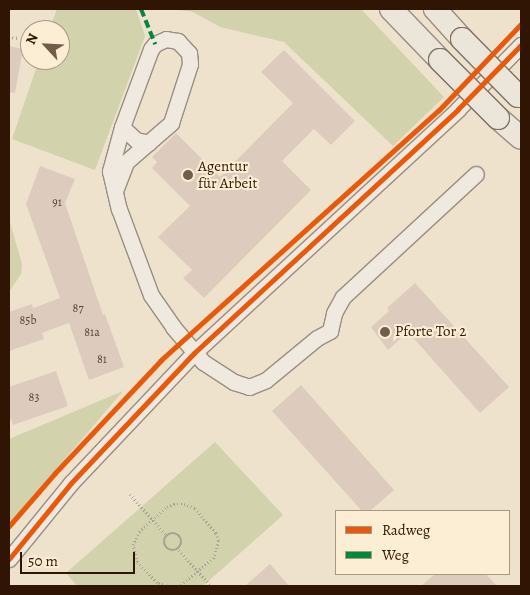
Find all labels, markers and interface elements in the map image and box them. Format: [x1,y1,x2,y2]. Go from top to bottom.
north arrow [20,20,70,70]
text: N [21,30,43,48]
place label: Agentur für Arbeit [198,157,258,192]
marker: Agentur für Arbeit [182,169,194,181]
house number: 91 [52,196,62,210]
house number: 87 [73,302,83,316]
house number: 85b [19,314,37,328]
place label: Pforte Tor 2 [395,323,466,341]
house number: 81a [84,326,100,340]
marker: Pforte Tor 2 [379,326,391,338]
house number: 81 [97,353,107,367]
house number: 83 [29,391,39,405]
legend [335,510,510,575]
text: Radweg [382,520,430,540]
scale bar [22,542,138,574]
text: Weg [382,545,409,565]
text: 50 m [28,551,58,571]

